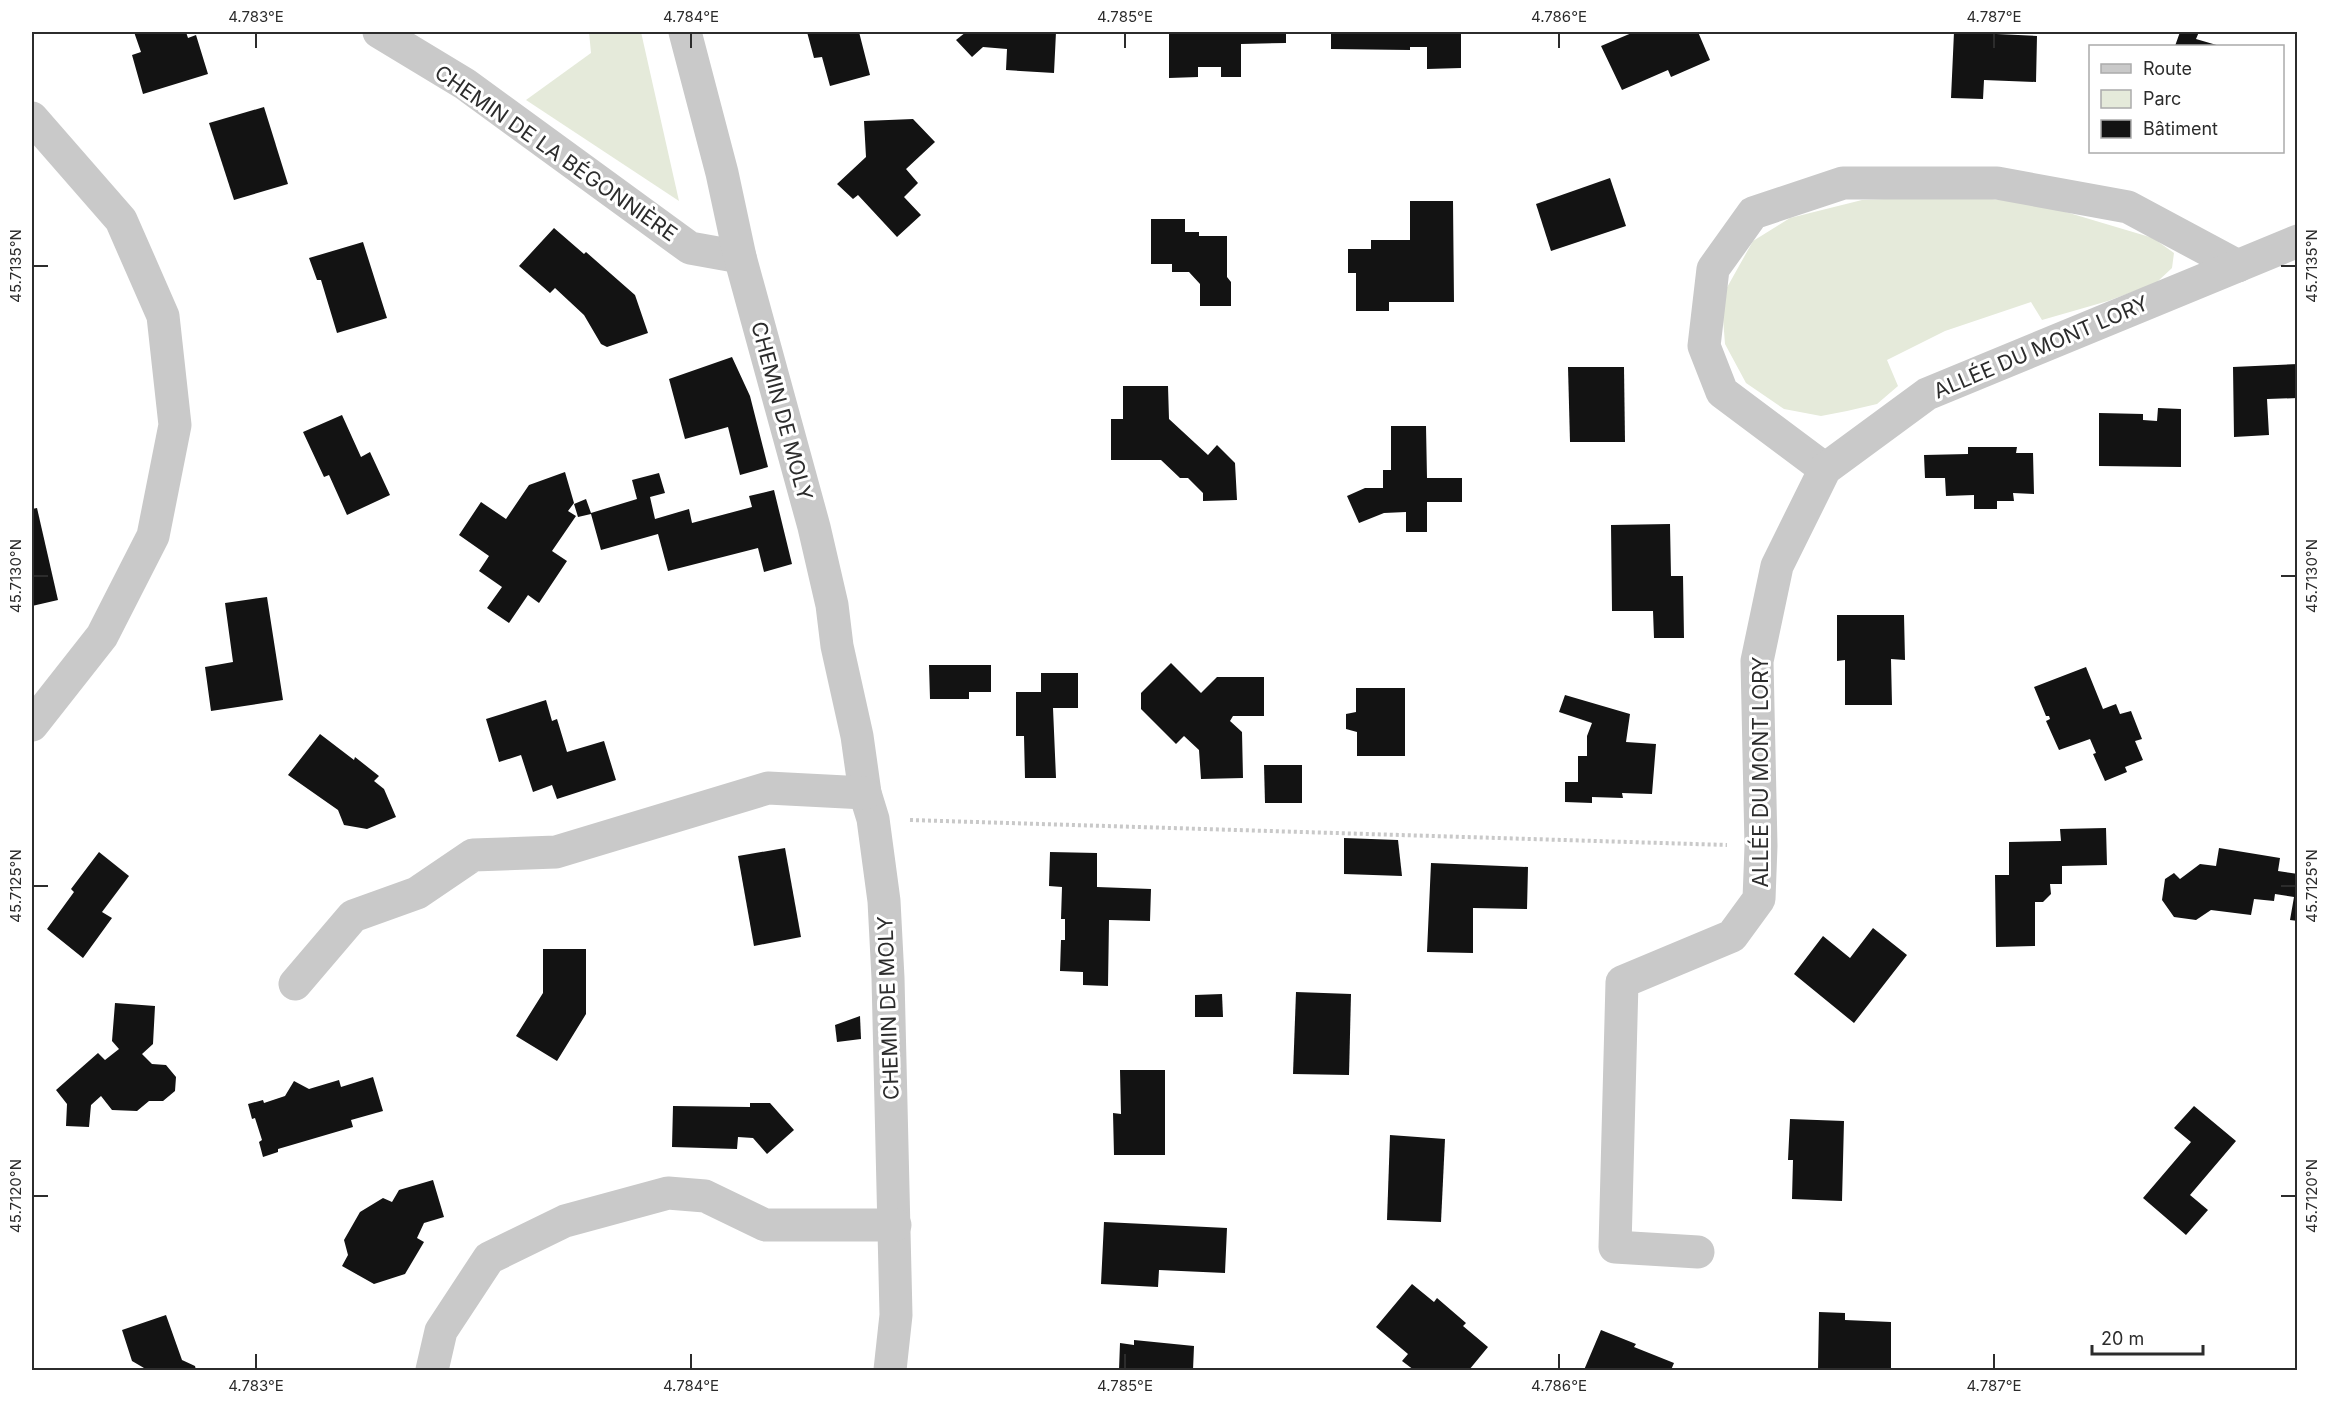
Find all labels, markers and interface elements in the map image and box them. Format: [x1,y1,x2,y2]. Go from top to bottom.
text: 4.783°E [228,7,284,26]
text: 4.784°E [663,7,719,26]
text: 4.785°E [1097,7,1153,26]
text: 4.786°E [1531,7,1587,26]
text: 4.787°E [1966,7,2022,26]
legend [2089,45,2284,153]
text: Route [2143,58,2192,79]
street label: CHEMIN DE LA BÉGONNIÈRE [430,59,683,246]
text: Parc [2143,88,2181,109]
text: Bâtiment [2143,118,2218,139]
text: 45.7135°N [6,229,25,303]
text: 45.7135°N [2302,229,2321,303]
street label: ALLÉE DU MONT LORY [1929,289,2152,404]
street label: CHEMIN DE MOLY [746,319,818,503]
text: 45.7130°N [6,539,25,613]
text: 45.7130°N [2302,539,2321,613]
street label: ALLÉE DU MONT LORY [1747,657,1773,888]
text: 45.7125°N [6,849,25,923]
text: 45.7125°N [2302,849,2321,923]
street label: CHEMIN DE MOLY [872,916,904,1100]
text: 45.7120°N [6,1159,25,1233]
text: 45.7120°N [2302,1159,2321,1233]
scale bar [2092,1318,2203,1356]
text: 20 m [2101,1328,2144,1349]
text: 4.783°E [228,1376,284,1395]
text: 4.784°E [663,1376,719,1395]
text: 4.785°E [1097,1376,1153,1395]
text: 4.786°E [1531,1376,1587,1395]
text: 4.787°E [1966,1376,2022,1395]

